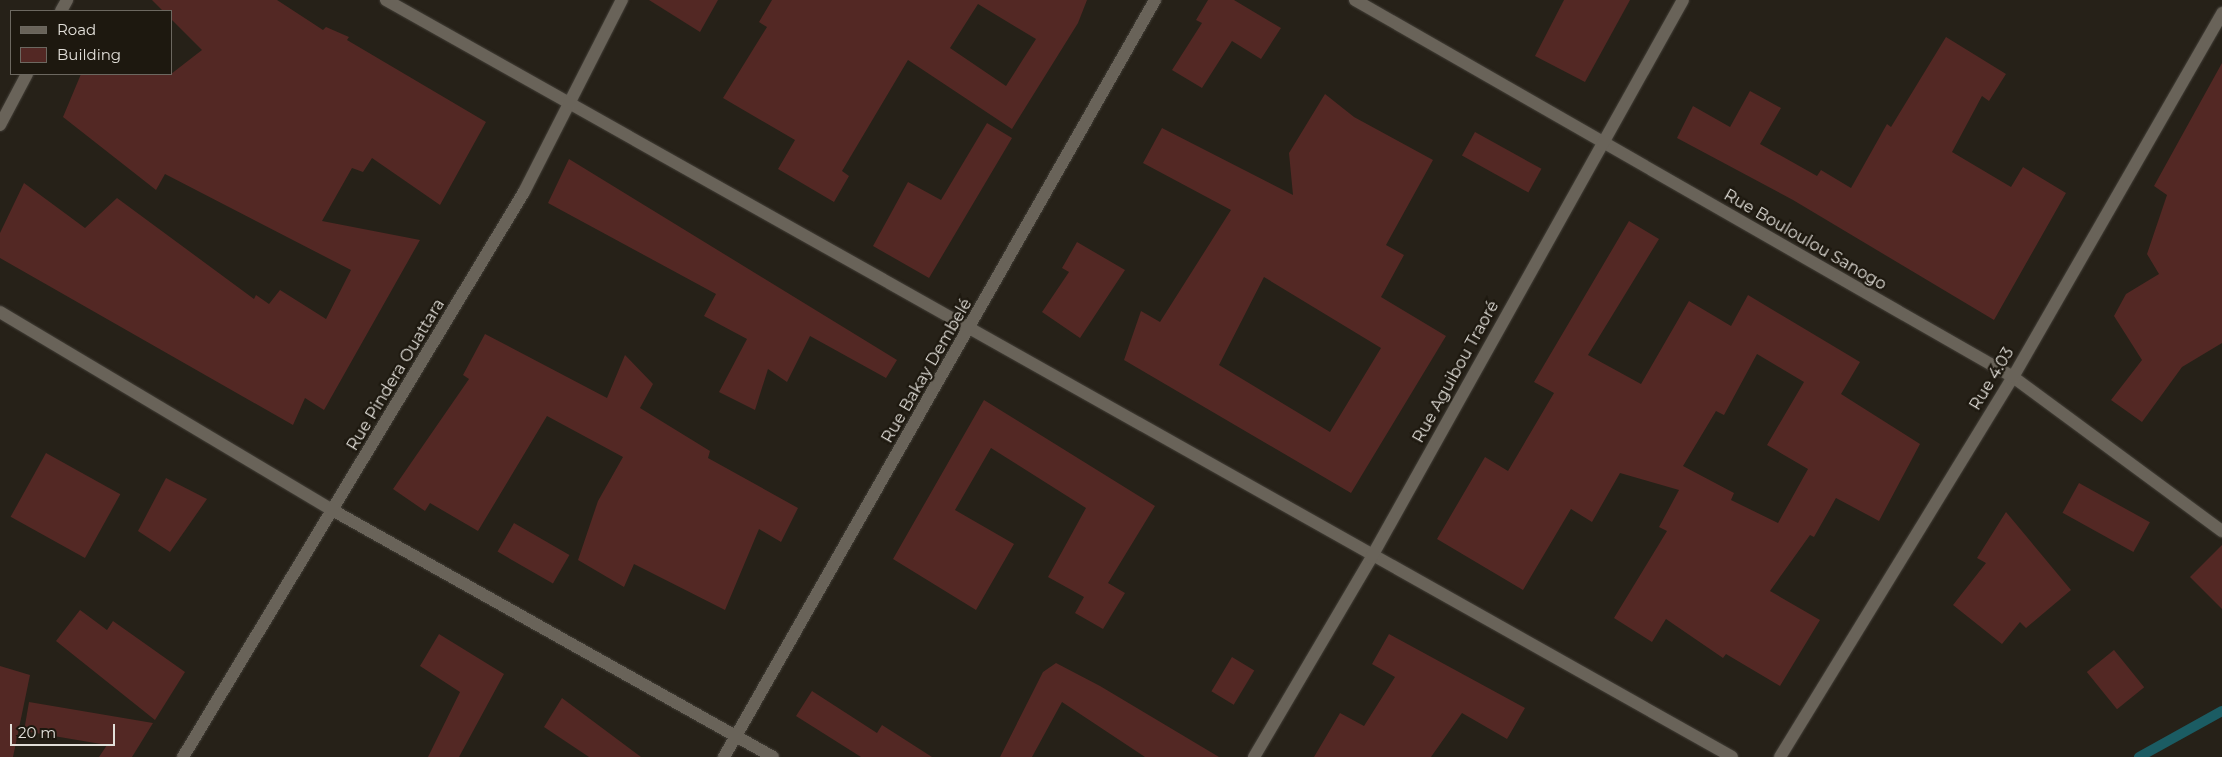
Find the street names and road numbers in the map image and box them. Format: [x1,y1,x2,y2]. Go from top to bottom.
street label: Rue Bouloulou Sanogo [1720,186,1890,294]
street label: Rue Bakay Dembelé [878,295,976,447]
street label: Rue Pindera Ouattara [343,296,449,454]
street label: Rue Aguibou Traoré [1409,298,1503,446]
street label: Rue 4.03 [1966,344,2018,414]

